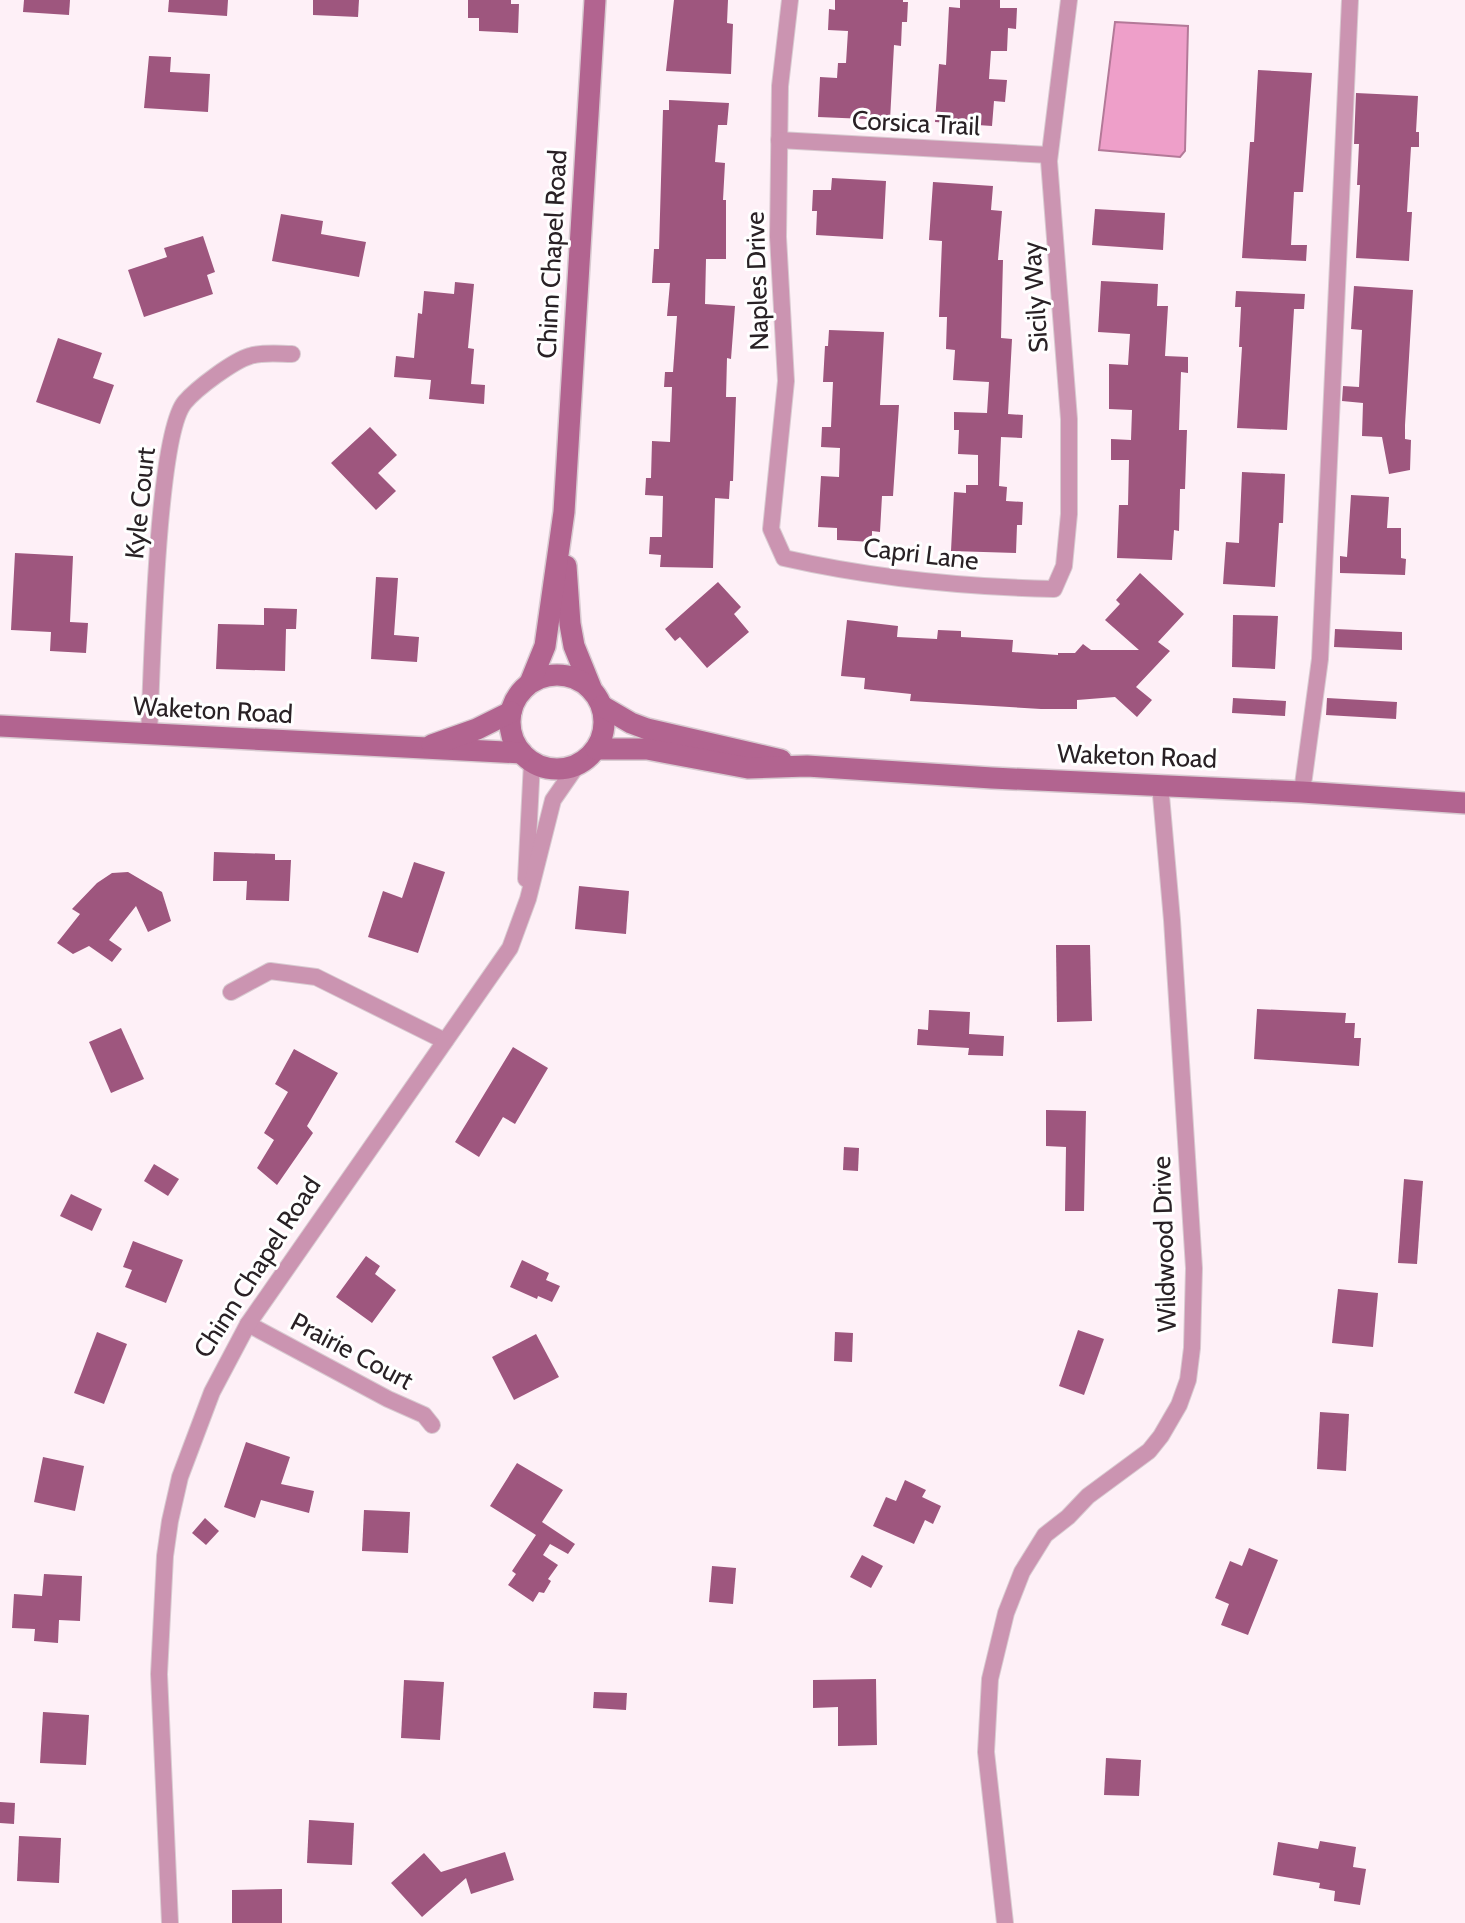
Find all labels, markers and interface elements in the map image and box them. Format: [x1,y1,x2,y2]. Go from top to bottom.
street label: Corsica Trail [851,104,981,142]
street label: Chinn Chapel Road [531,149,573,359]
street label: Naples Drive [739,211,775,351]
street label: Sicily Way [1015,240,1055,354]
street label: Kyle Court [118,445,162,560]
street label: Capri Lane [862,531,980,577]
street label: Waketon Road [132,690,294,730]
street label: Waketon Road [1056,737,1218,775]
street label: Wildwood Drive [1145,1155,1183,1333]
street label: Chinn Chapel Road [187,1171,327,1363]
street label: Prairie Court [285,1305,419,1397]

